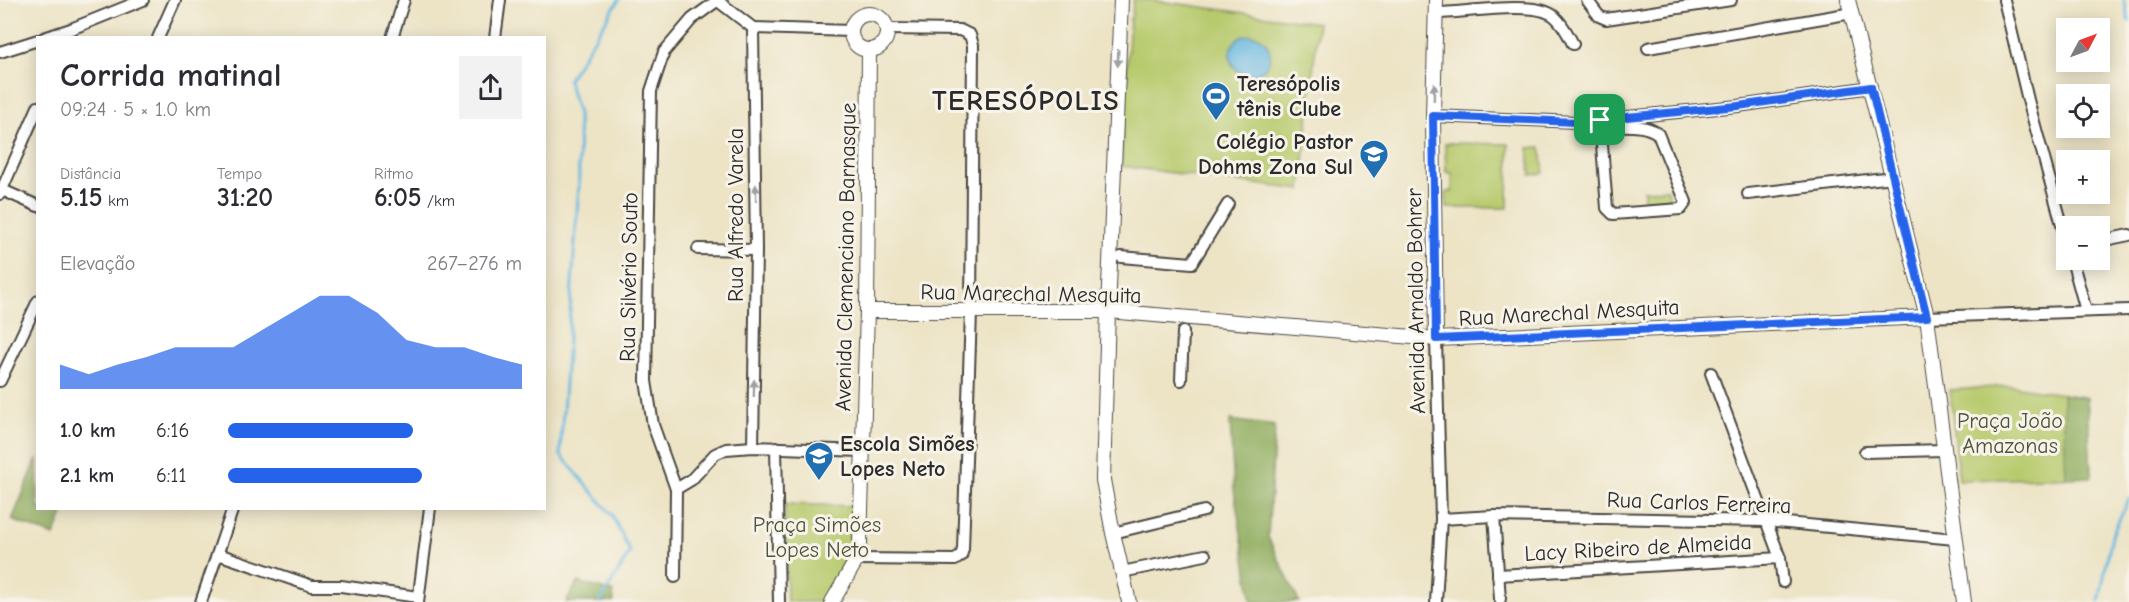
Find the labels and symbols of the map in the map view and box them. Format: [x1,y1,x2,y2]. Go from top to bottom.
north arrow [2056,18,2110,72]
one-way arrow [1114,49,1123,68]
place label: Teresópolis tênis Clube [1236,71,1341,122]
sports icon: Teresópolis tênis Clube [1200,80,1232,122]
one-way arrow [1429,82,1439,101]
district label: TERESÓPOLIS [932,84,1120,117]
pin [1574,94,1625,145]
street label: Avenida Clemenciano Barnasque [830,102,862,412]
street label: Rua Alfredo Varela [723,128,749,302]
place label: Colégio Pastor Dohms Zona Sul [1198,129,1353,180]
school or university icon: Colégio Pastor Dohms Zona Sul [1358,138,1390,180]
one-way arrow [751,184,760,203]
street label: Avenida Arnaldo Bohrer [1401,188,1431,414]
street label: Rua Silvério Souto [615,192,643,362]
street label: Rua Marechal Mesquita [920,279,1142,309]
street label: Rua Marechal Mesquita [1458,294,1680,332]
one-way arrow [749,379,759,398]
park label: Praça João Amazonas [1957,408,2063,459]
place label: Escola Simões Lopes Neto [840,431,975,482]
school or university icon: Escola Simões Lopes Neto [803,440,835,482]
street label: Rua Carlos Ferreira [1606,487,1792,519]
park label: Praça Simões Lopes Neto [753,512,881,563]
street label: Lacy Ribeiro de Almeida [1524,529,1753,567]

